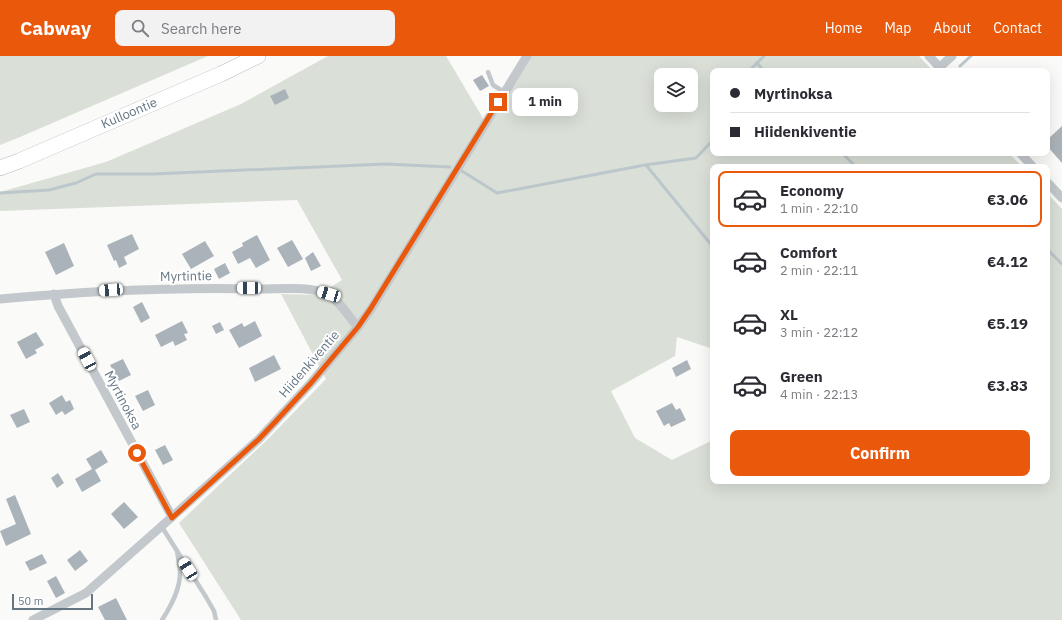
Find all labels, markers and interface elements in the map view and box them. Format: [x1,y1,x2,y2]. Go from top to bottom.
search box [115,10,395,46]
text: Cabway [20,16,91,40]
icon: search [129,17,151,39]
text: Search here [161,19,241,38]
text: Home [825,19,862,37]
text: Map [884,19,911,37]
text: About [933,19,971,37]
text: Contact [993,19,1042,37]
map controls [654,68,698,112]
button: layers [654,68,698,112]
text: Myrtinoksa [754,84,832,103]
callout: 1 min [512,88,578,116]
route end [489,93,507,111]
text: 1 min [528,93,562,110]
street label: Kulloontie [98,94,160,132]
text: Hiidenkiventie [754,122,857,141]
icon: car [732,181,768,217]
text: Economy [780,181,844,200]
text: €3.06 [987,190,1028,209]
text: 1 min · 22:10 [780,200,858,217]
icon: car [732,243,768,279]
text: Comfort [780,243,837,262]
text: €4.12 [987,252,1028,271]
text: 2 min · 22:11 [780,262,858,279]
street label: Myrtintie [160,267,212,285]
car [237,282,261,294]
car [99,283,123,297]
car [316,285,342,303]
icon: car [732,305,768,341]
text: XL [780,305,798,324]
text: €5.19 [987,314,1028,333]
text: 3 min · 22:12 [780,324,858,341]
street label: Hiidenkiventie [275,327,343,401]
car [76,346,98,372]
icon: car [732,367,768,403]
text: Green [780,367,823,386]
street label: Myrtinoksa [100,368,146,432]
text: €3.83 [987,376,1028,395]
text: 4 min · 22:13 [780,386,858,403]
button: Confirm [730,430,1030,476]
route start [128,444,146,462]
car [177,556,199,582]
scale bar [12,592,93,611]
text: 50 m [18,594,43,608]

